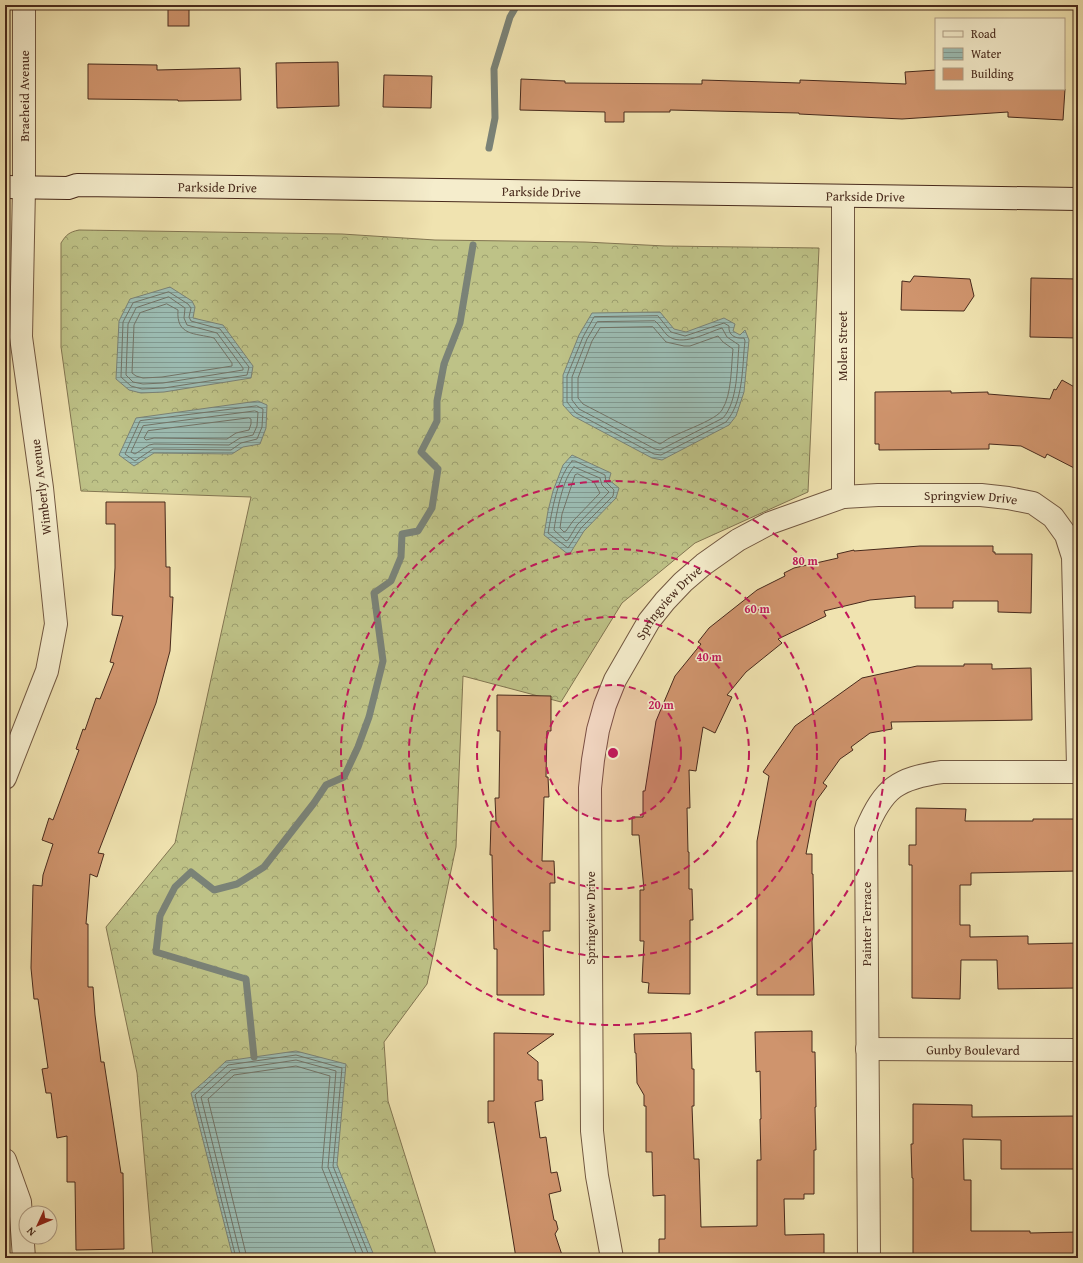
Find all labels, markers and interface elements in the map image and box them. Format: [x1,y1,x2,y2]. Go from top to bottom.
legend [935,18,1065,90]
text: Road [971,25,997,42]
text: Water [971,45,1001,62]
street label: Braeheid Avenue [15,50,34,142]
text: Building [971,65,1014,82]
street label: Parkside Drive [178,177,257,197]
street label: Parkside Drive [502,181,581,201]
street label: Parkside Drive [826,186,905,206]
street label: Molen Street [833,311,852,381]
street label: Wimberly Avenue [26,438,56,536]
street label: Springview Drive [924,485,1019,509]
text: 80 m [792,552,818,569]
street label: Springview Drive [631,561,706,643]
text: 60 m [744,600,770,617]
text: 40 m [696,648,722,665]
text: 20 m [648,696,674,713]
centre of rings [606,746,620,760]
street label: Springview Drive [581,871,600,965]
street label: Painter Terrace [857,882,876,966]
street label: Gunby Boulevard [926,1040,1020,1059]
north arrow [18,1205,58,1245]
text: N [22,1223,39,1240]

